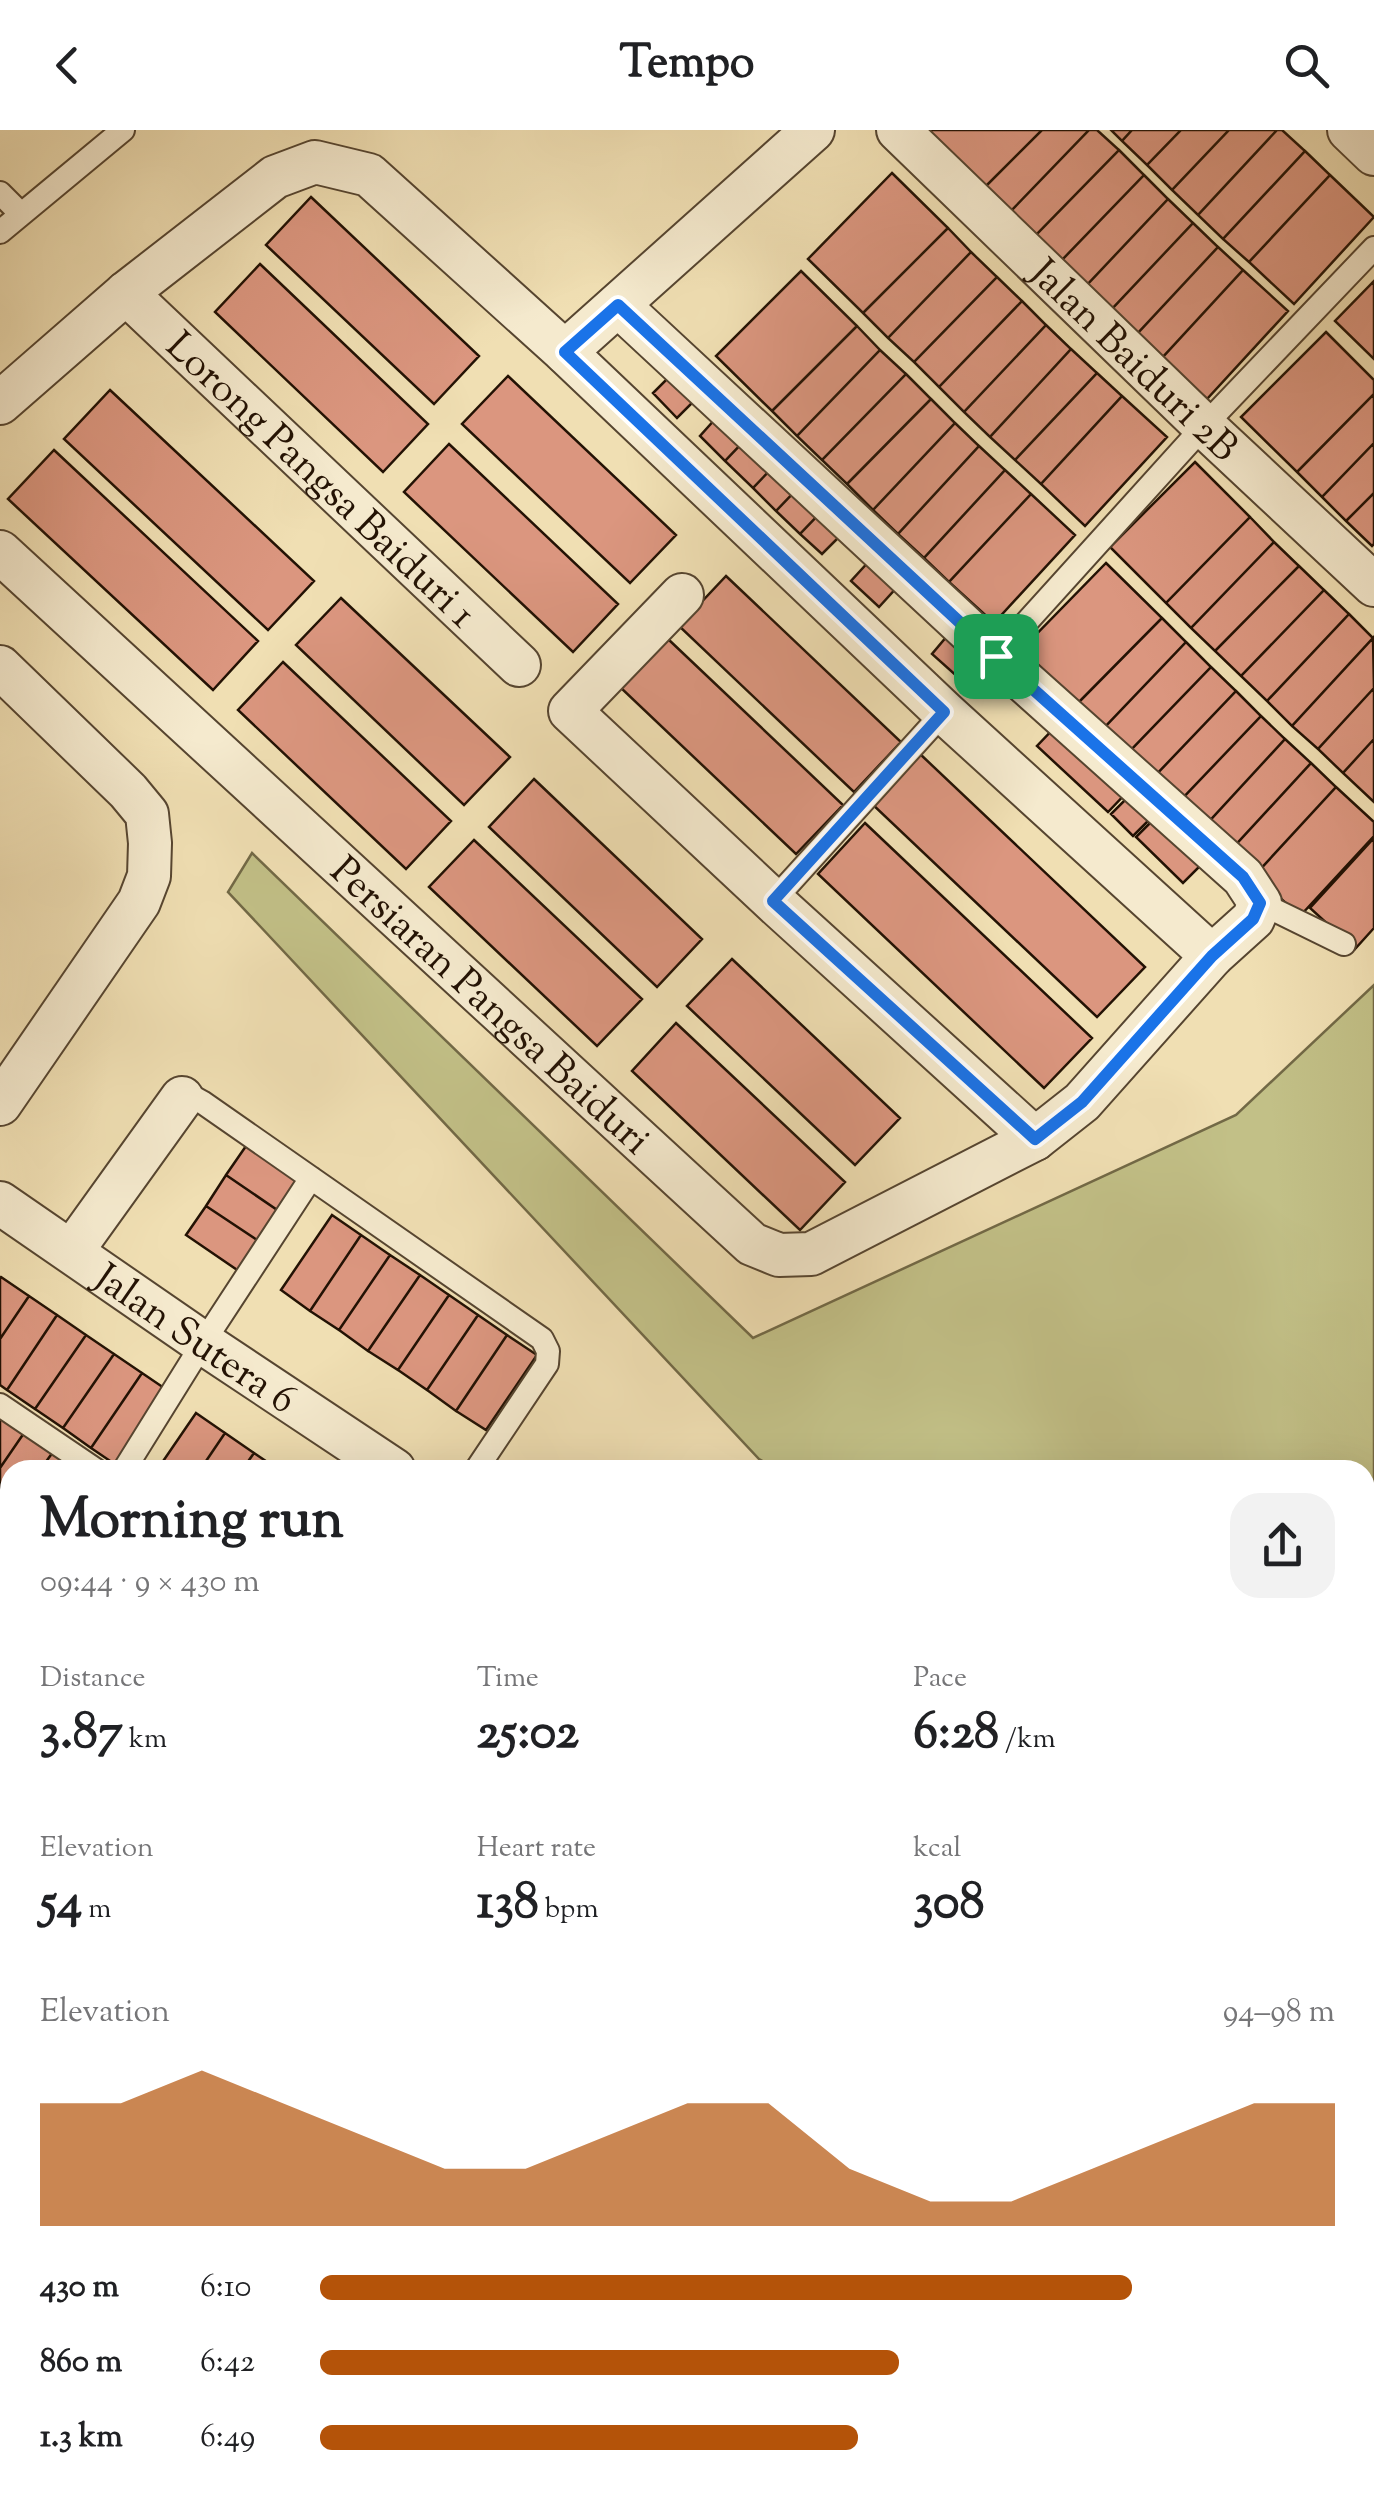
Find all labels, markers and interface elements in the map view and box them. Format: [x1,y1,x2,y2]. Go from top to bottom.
text: Tempo [619,33,755,98]
icon: back [40,38,95,93]
icon: search [1279,38,1334,93]
street label: Jalan Baiduri 2B [1013,247,1249,477]
street label: Lorong Pangsa Baiduri 1 [151,321,487,643]
pin [954,614,1039,699]
icon: arrive [969,629,1024,684]
street label: Persiaran Pangsa Baiduri [316,845,661,1170]
street label: Jalan Sutera 6 [80,1251,306,1430]
text: Morning run [40,1483,344,1562]
button: share [1230,1493,1335,1598]
text: 09:44 · 9 × 430 m [40,1560,260,1606]
text: Distance [40,1659,146,1699]
text: Time [477,1659,539,1699]
text: Pace [913,1659,967,1699]
text: 3.87 [40,1699,123,1771]
text: 25:02 [477,1699,579,1771]
text: 6:28 [913,1699,999,1771]
text: km [123,1720,167,1760]
text: /km [999,1720,1056,1760]
text: Elevation [40,1829,154,1869]
text: Heart rate [477,1829,596,1869]
text: kcal [913,1829,961,1869]
text: 54 [40,1869,82,1941]
text: 138 [477,1869,539,1941]
text: 308 [913,1869,985,1941]
text: m [82,1890,111,1930]
text: bpm [539,1890,599,1930]
text: Elevation [40,1990,170,2036]
text: 94–98 m [1223,1990,1335,2036]
text: 430 m [40,2265,119,2311]
text: 6:10 [200,2265,251,2311]
text: 860 m [40,2340,122,2386]
text: 6:42 [200,2340,255,2386]
text: 1.3 km [40,2415,123,2461]
text: 6:49 [200,2415,255,2461]

